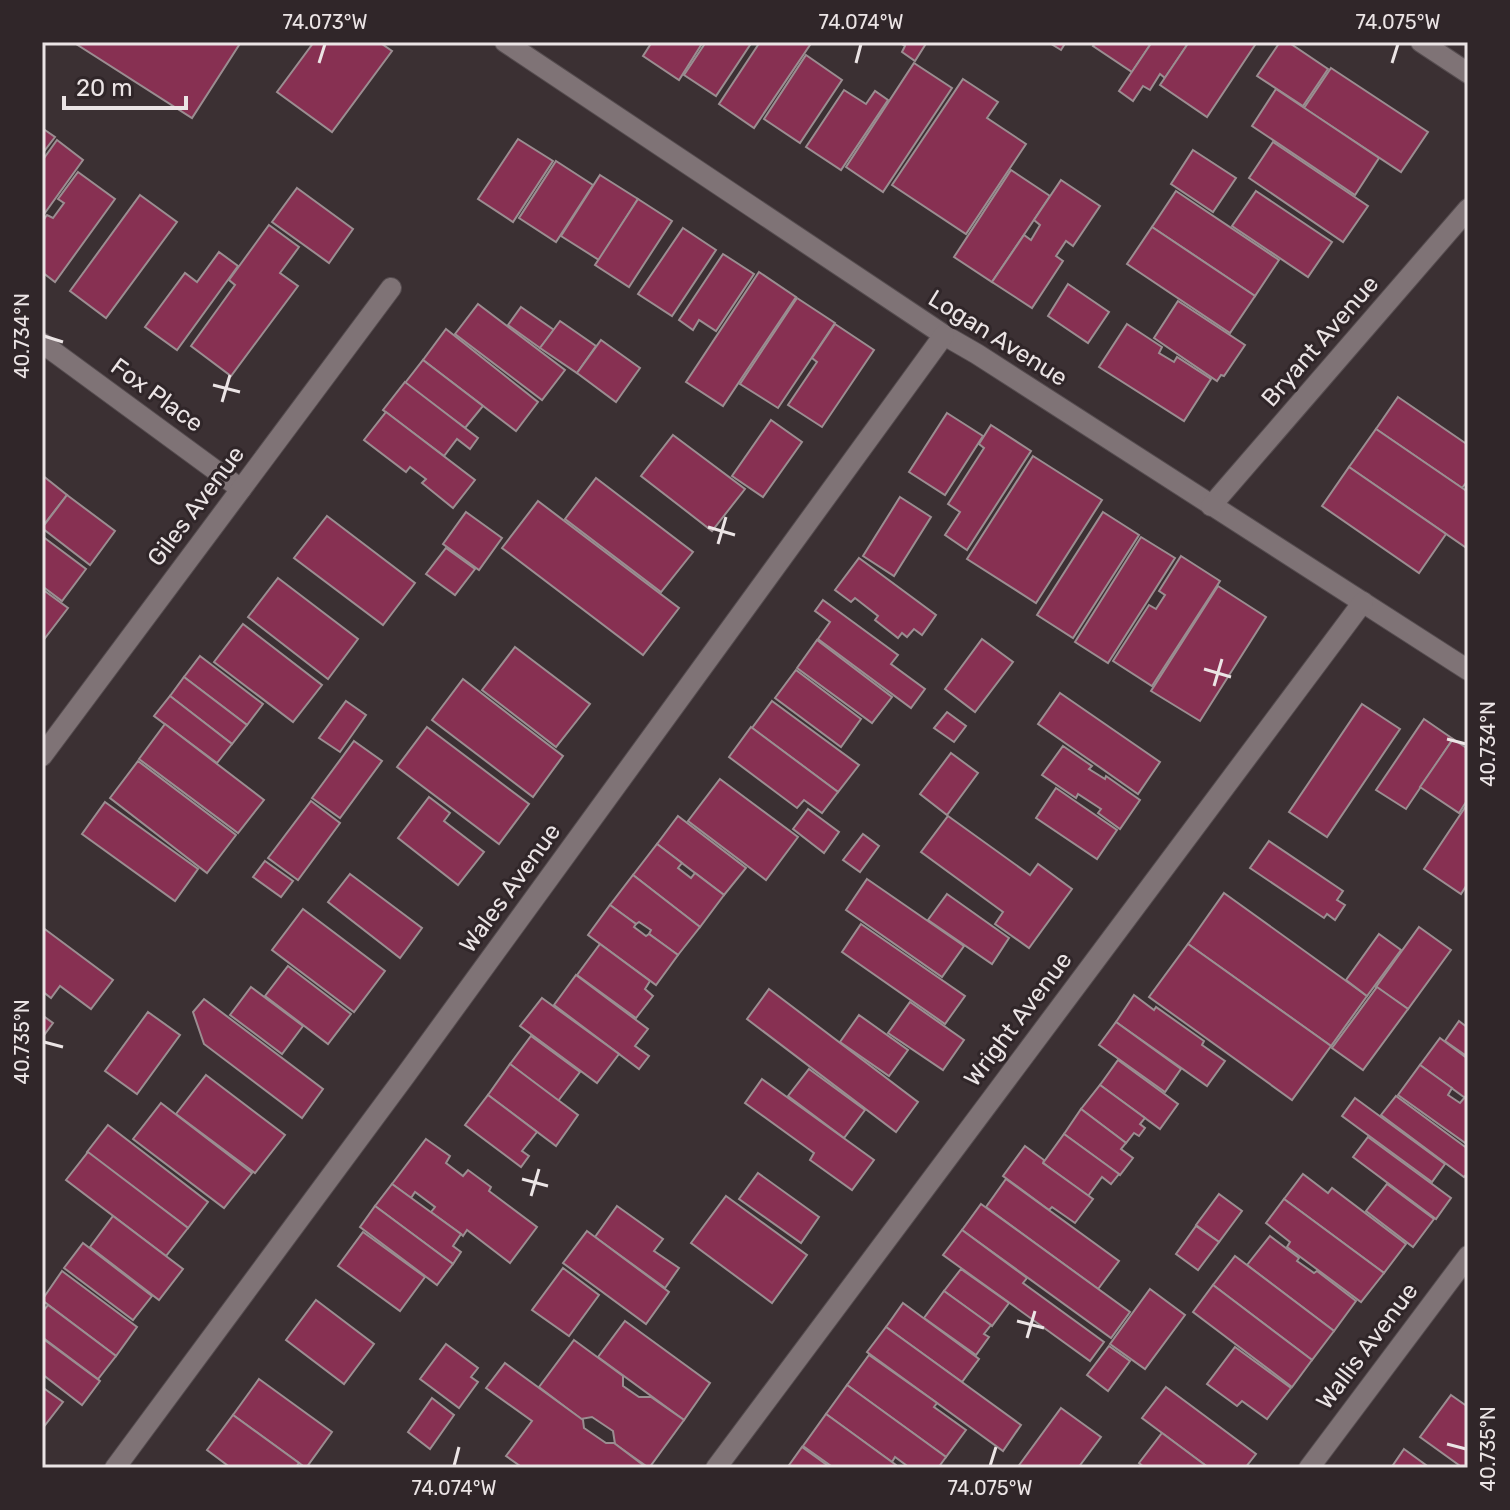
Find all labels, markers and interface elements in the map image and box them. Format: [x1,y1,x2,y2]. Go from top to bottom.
text: 74.073°W [282,10,368,34]
text: 74.074°W [819,10,903,34]
text: 74.075°W [1355,10,1441,34]
scale bar [64,60,186,110]
text: 20 m [76,74,133,102]
street label: Bryant Avenue [1256,270,1384,412]
street label: Logan Avenue [923,284,1073,392]
text: 40.734°N [10,293,34,379]
street label: Fox Place [105,352,209,438]
street label: Giles Avenue [142,440,250,572]
text: 40.734°N [1476,701,1500,787]
street label: Wales Avenue [454,818,566,958]
street label: Wright Avenue [958,946,1078,1092]
text: 40.735°N [10,999,34,1085]
street label: Wallis Avenue [1310,1277,1424,1415]
text: 40.735°N [1476,1406,1500,1492]
text: 74.074°W [412,1476,496,1500]
text: 74.075°W [947,1476,1033,1500]

